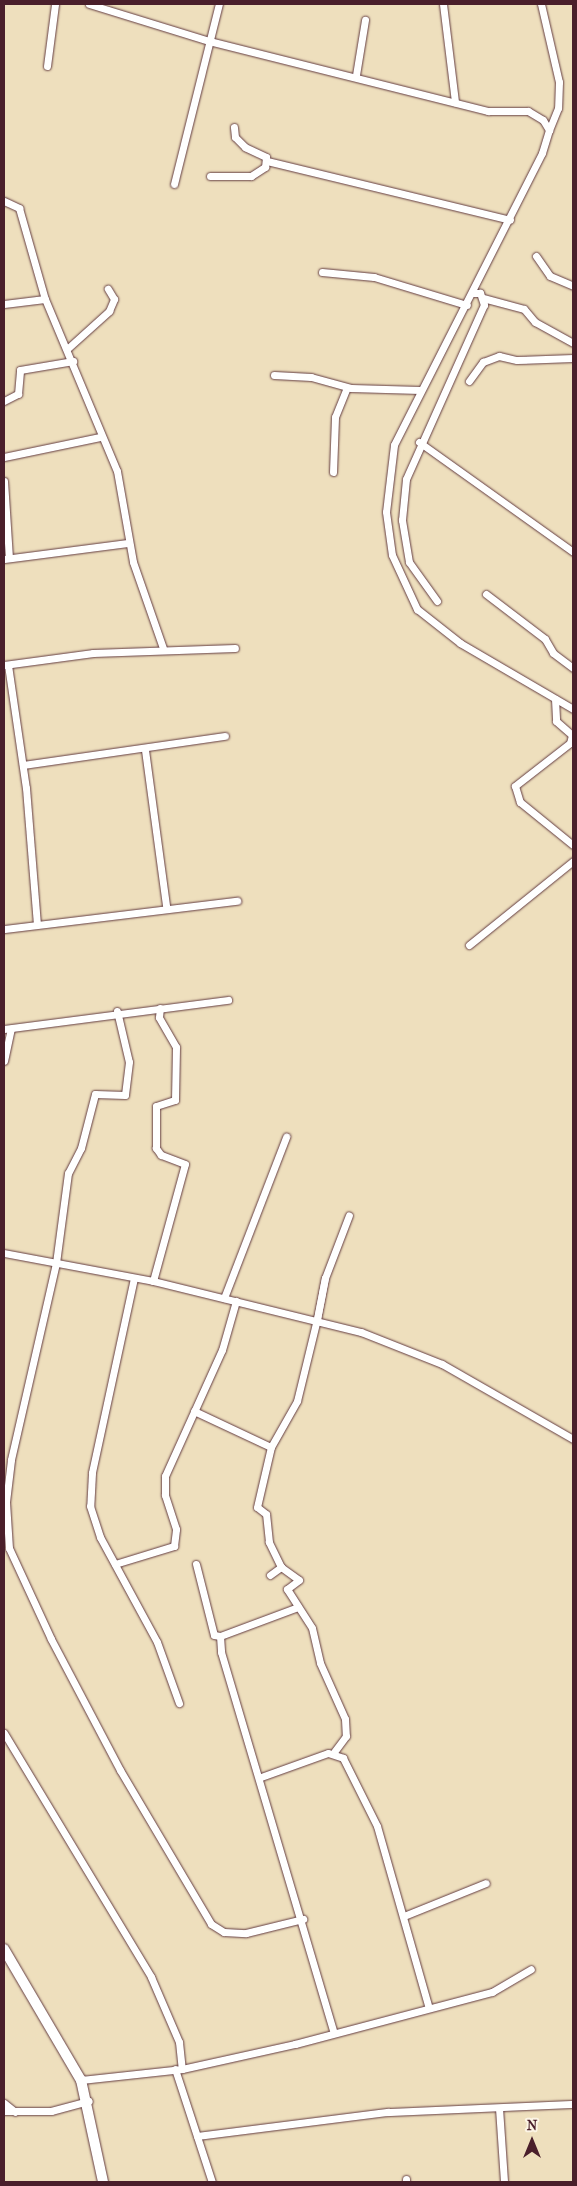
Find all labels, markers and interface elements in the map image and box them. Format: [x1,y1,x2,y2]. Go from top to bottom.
north arrow [507,2116,557,2166]
text: N [527,2117,537,2134]

